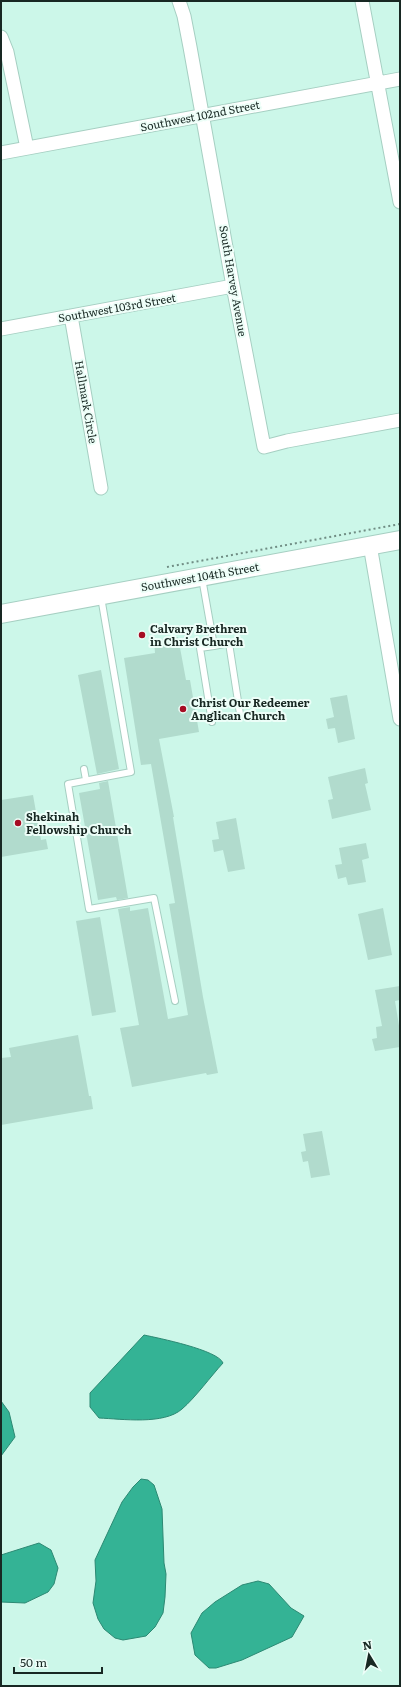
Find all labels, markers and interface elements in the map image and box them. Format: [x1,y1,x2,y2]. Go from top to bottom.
street label: Southwest 102nd Street [139,95,261,134]
street label: South Harvey Avenue [216,224,252,338]
street label: Southwest 103rd Street [57,289,178,325]
street label: Hallmark Circle [72,359,102,445]
street label: Southwest 104th Street [140,558,261,594]
place label: Calvary Brethren in Christ Church [150,620,247,649]
marker: Calvary Brethren in Christ Church [137,630,147,640]
place label: Christ Our Redeemer Anglican Church [191,694,310,723]
marker: Christ Our Redeemer Anglican Church [178,704,188,714]
place label: Shekinah Fellowship Church [26,808,132,837]
marker: Shekinah Fellowship Church [13,818,23,828]
north arrow [349,1635,389,1675]
text: N [361,1635,373,1653]
scale bar [14,1649,102,1675]
text: 50 m [20,1653,47,1671]

